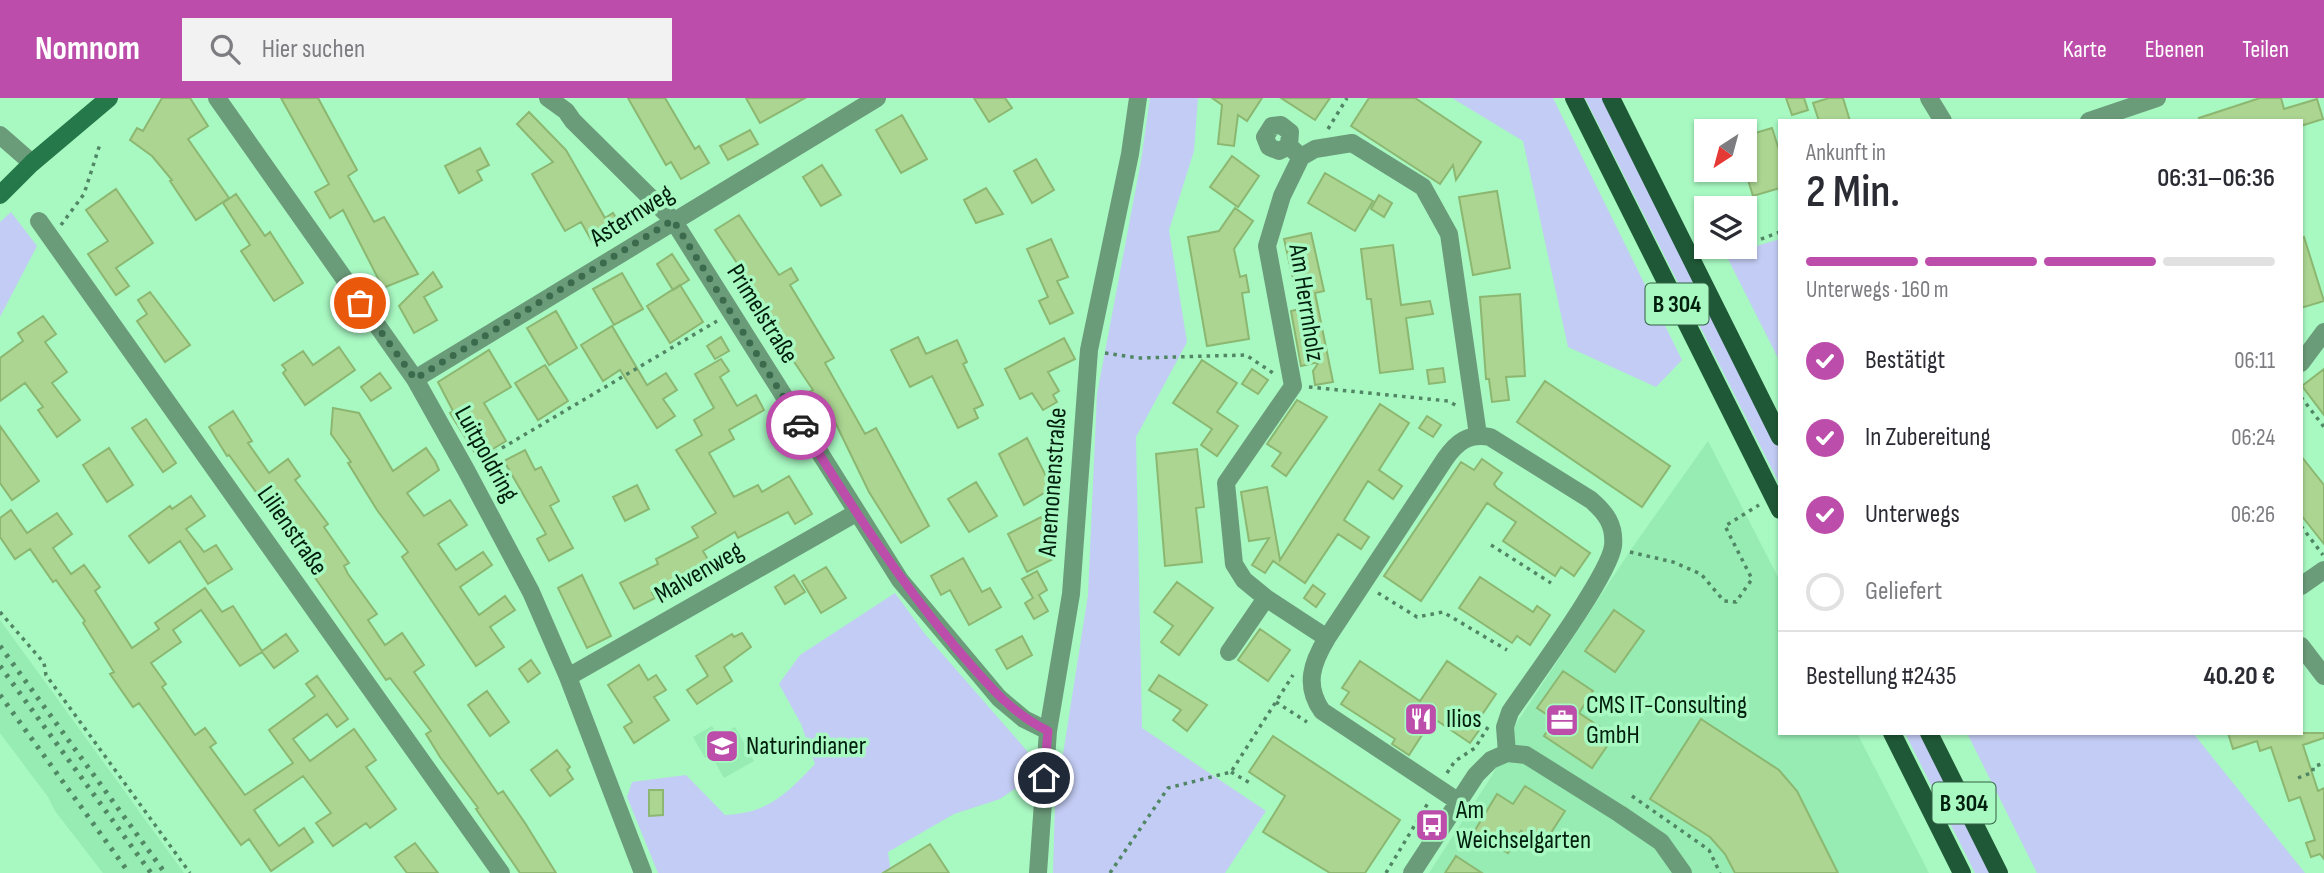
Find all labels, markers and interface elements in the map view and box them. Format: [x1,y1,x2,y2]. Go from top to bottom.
search box [182,18,672,81]
text: Nomnom [35,29,140,69]
icon: search [206,30,244,68]
text: Hier suchen [262,34,365,65]
text: Karte [2063,35,2107,64]
text: Ebenen [2145,35,2204,64]
text: Teilen [2242,35,2289,64]
north arrow [1694,119,1757,182]
map controls [1694,119,1757,259]
text: Ankunft in [1806,139,1886,167]
text: 06:31–06:36 [2157,163,2275,194]
text: 2 Min. [1806,165,1900,220]
street label: Asternweg [584,178,679,254]
button: layers [1694,196,1757,259]
street label: Am Herrnholz [1281,241,1331,364]
street label: Primelstraße [719,259,805,369]
pin [330,273,390,333]
text: Unterwegs · 160 m [1806,276,1949,304]
icon: bag [341,284,379,322]
road number: B 304 [1646,284,1708,324]
icon: check [1806,342,1844,380]
text: Bestätigt [1865,345,1945,376]
text: 06:11 [2234,347,2275,375]
courier [766,390,836,460]
street label: Luitpoldring [447,401,525,507]
icon: car [782,406,820,444]
street label: Anemonenstraße [1032,407,1074,558]
icon: check [1806,419,1844,457]
text: In Zubereitung [1865,422,1991,453]
text: 06:24 [2231,424,2275,452]
street label: Lilienstraße [250,480,334,582]
icon: check [1806,496,1844,534]
text: Unterwegs [1865,499,1960,530]
text: 06:26 [2231,501,2275,529]
street label: Malvenweg [649,535,749,611]
text: Geliefert [1865,576,1942,607]
text: Bestellung #2435 [1806,661,1956,692]
text: 40.20 € [2204,661,2275,692]
place label: CMS IT-Consulting GmbH [1586,690,1747,751]
restaurant icon: Ilios [1402,700,1440,738]
office icon: CMS IT-Consulting GmbH [1543,701,1581,739]
place label: Ilios [1446,704,1482,735]
school or university icon: Naturindianer [703,727,741,765]
place label: Naturindianer [746,731,867,762]
pin [1014,748,1074,808]
icon: home [1025,759,1063,797]
road number: B 304 [1932,782,1996,824]
place label: Am Weichselgarten [1455,795,1591,856]
bus stop icon: Am Weichselgarten [1413,806,1451,844]

